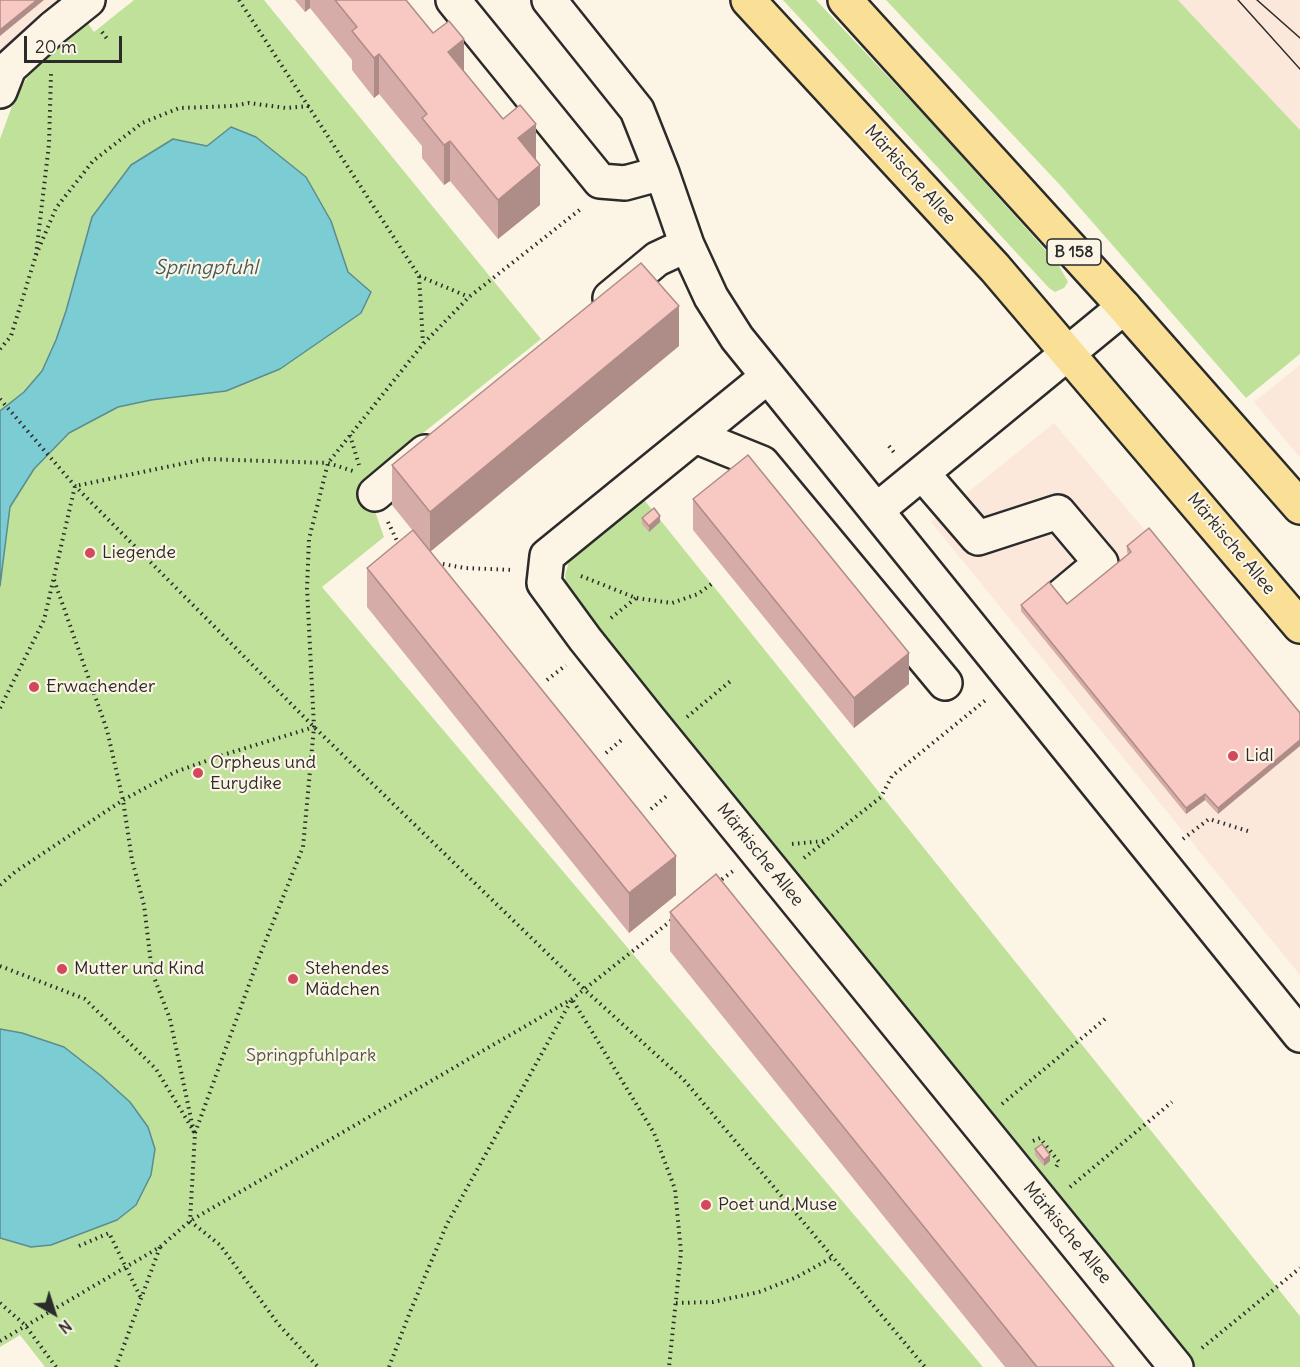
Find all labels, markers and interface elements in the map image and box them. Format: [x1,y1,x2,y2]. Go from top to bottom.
scale bar [27,24,124,62]
text: 20 m [35,35,77,58]
street label: Märkische Allee [860,121,960,229]
road number: B 158 [1047,239,1101,265]
water label: Springpfuhl [154,256,258,280]
street label: Märkische Allee [1182,489,1280,599]
place label: Liegende [102,542,176,564]
marker: Liegende [83,546,97,560]
place label: Erwachender [46,676,155,698]
marker: Erwachender [27,680,41,694]
place label: Lidl [1245,745,1273,767]
marker: Lidl [1226,749,1240,763]
place label: Orpheus und Eurydike [210,752,316,795]
marker: Orpheus und Eurydike [191,766,205,780]
street label: Märkische Allee [712,799,808,911]
place label: Mutter und Kind [74,958,204,980]
place label: Stehendes Mädchen [305,958,389,1000]
marker: Mutter und Kind [55,962,69,976]
marker: Stehendes Mädchen [286,972,300,986]
park label: Springpfuhlpark [246,1045,376,1067]
street label: Märkische Allee [1018,1178,1116,1288]
place label: Poet und Muse [718,1194,837,1216]
marker: Poet und Muse [699,1198,713,1212]
north arrow [24,1283,84,1343]
text: N [55,1316,76,1338]

